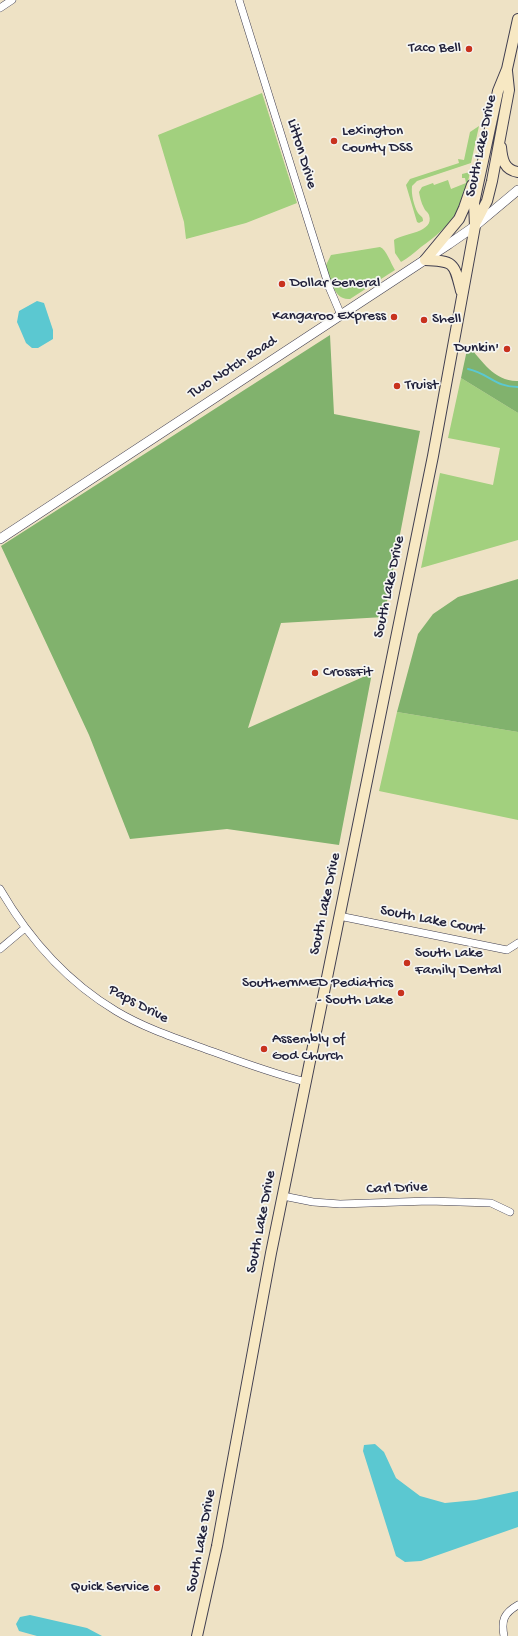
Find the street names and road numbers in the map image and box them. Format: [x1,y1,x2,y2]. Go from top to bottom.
street label: South Lake Drive [462,93,502,199]
street label: Litton Drive [282,117,320,191]
street label: Two Notch Road [185,333,281,403]
street label: South Lake Drive [370,534,410,640]
street label: South Lake Drive [306,851,346,957]
street label: South Lake Court [378,902,486,940]
street label: Paps Drive [105,982,171,1028]
street label: South Lake Drive [243,1169,281,1275]
street label: Carl Drive [366,1179,428,1199]
street label: South Lake Drive [183,1488,221,1594]

